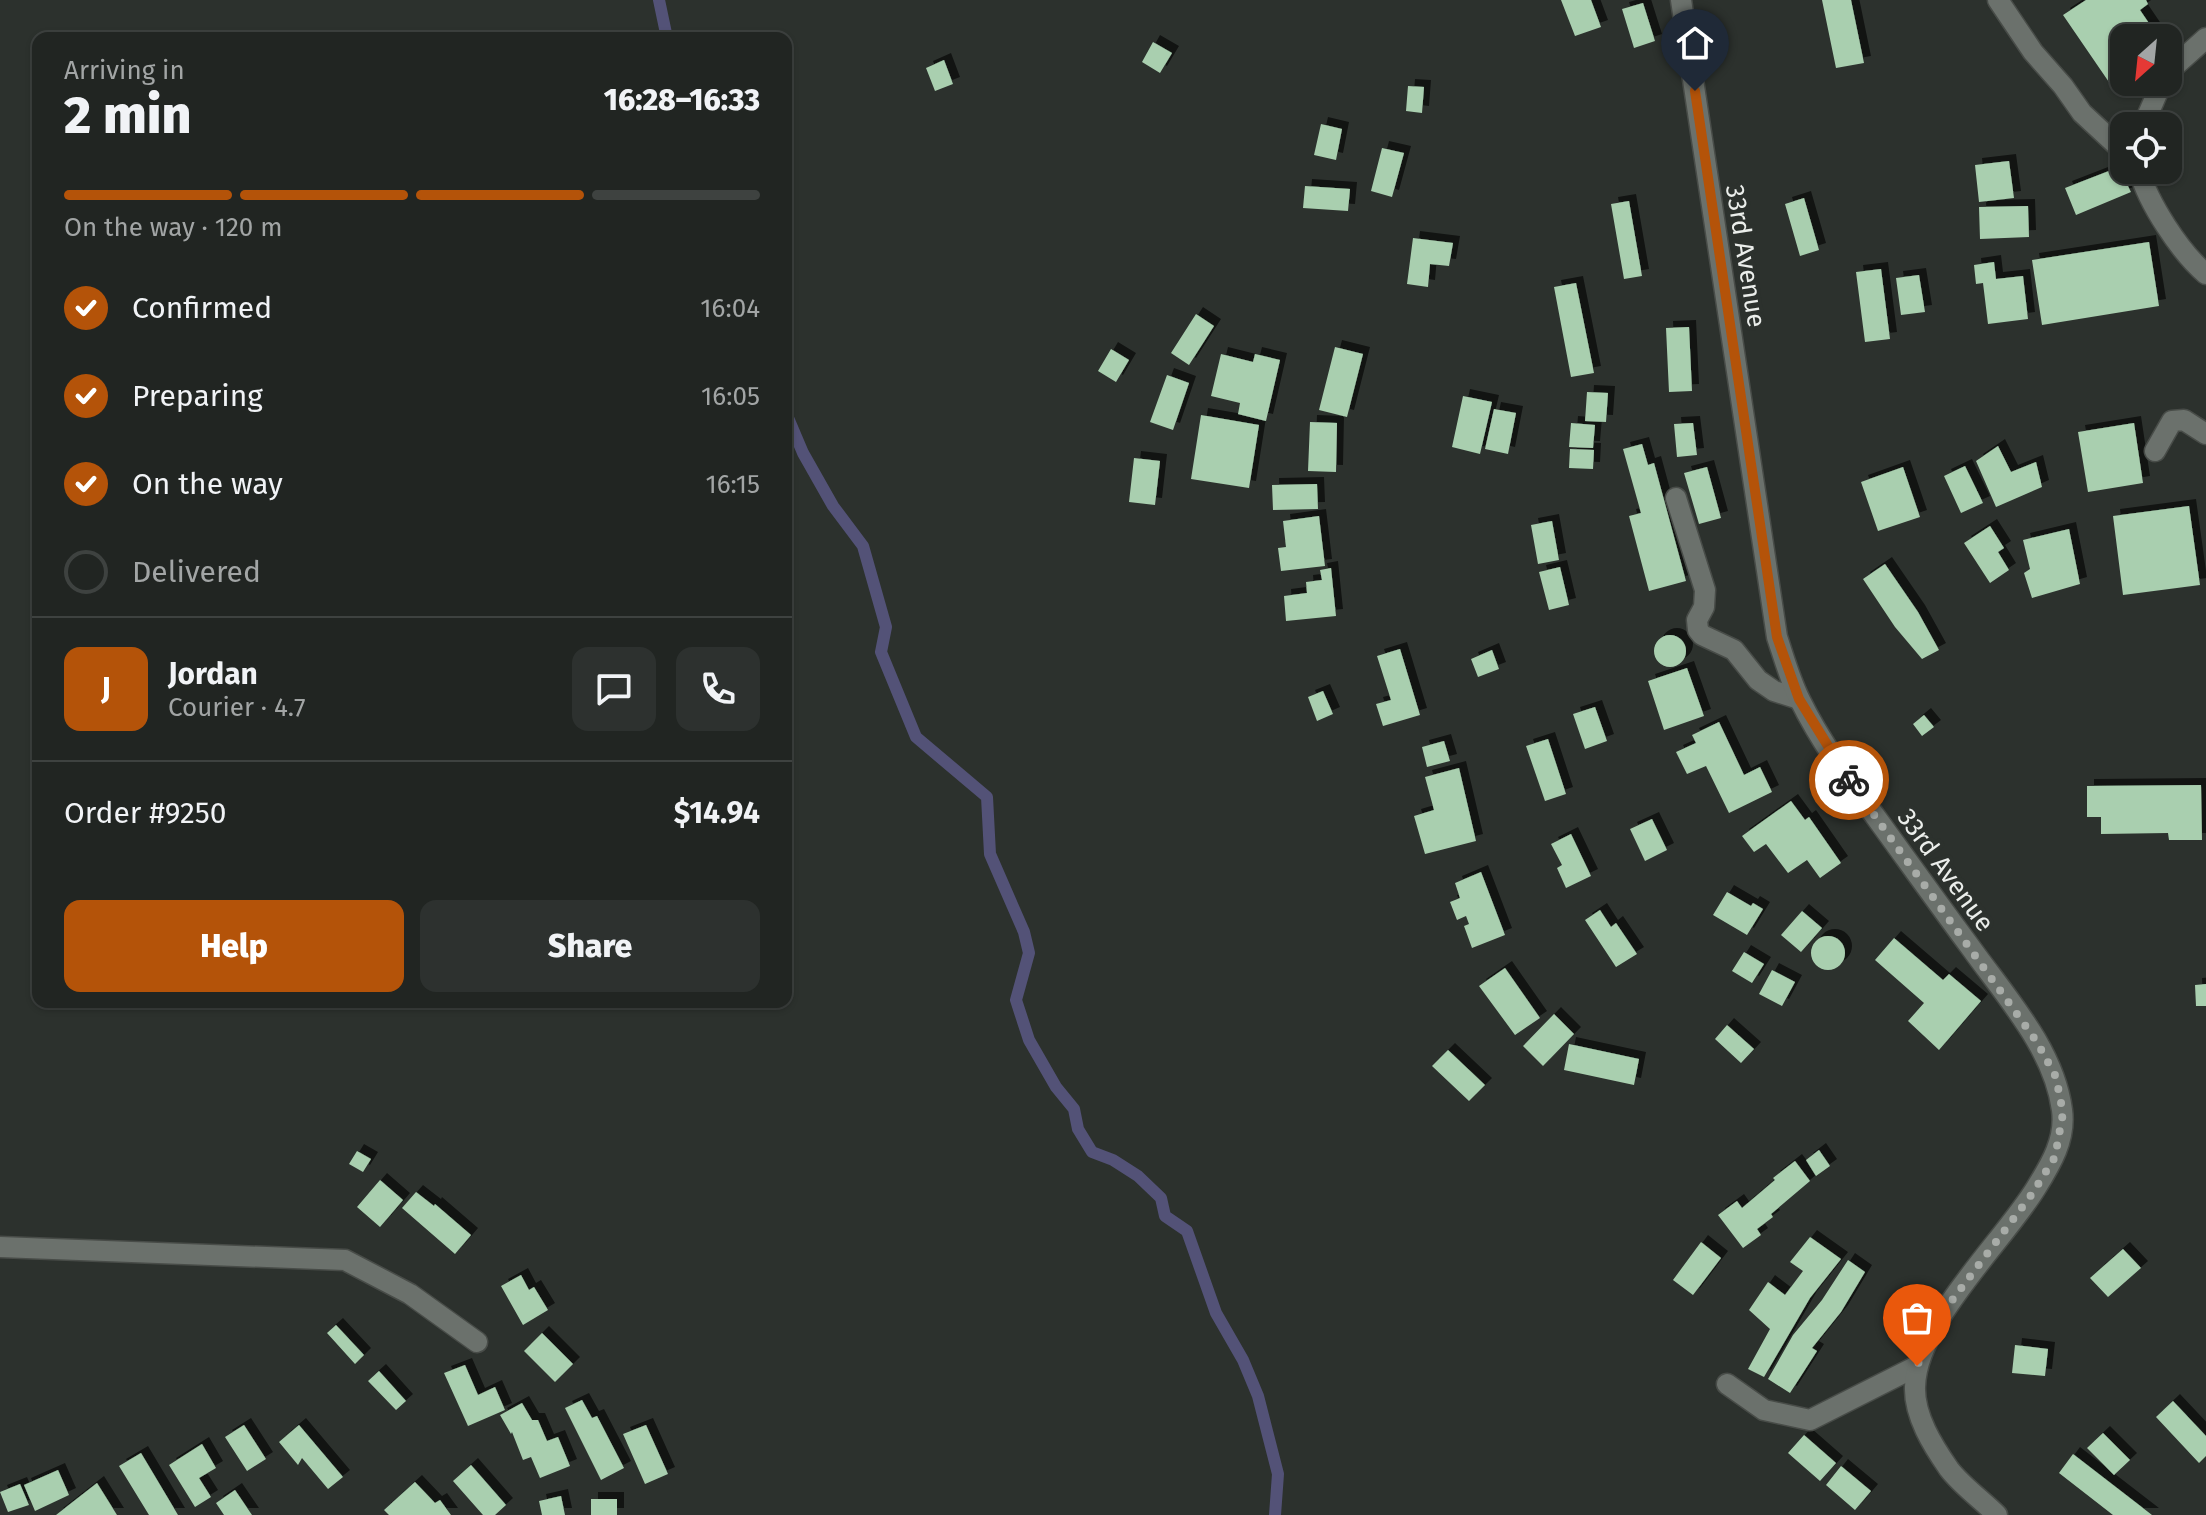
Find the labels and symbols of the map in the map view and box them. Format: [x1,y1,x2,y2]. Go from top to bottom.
pin [1661,9,1729,91]
north arrow [2110,24,2182,96]
street label: 33rd Avenue [1719,183,1772,330]
courier [1809,740,1889,820]
street label: 33rd Avenue [1891,803,2000,938]
pin [1883,1284,1951,1366]

